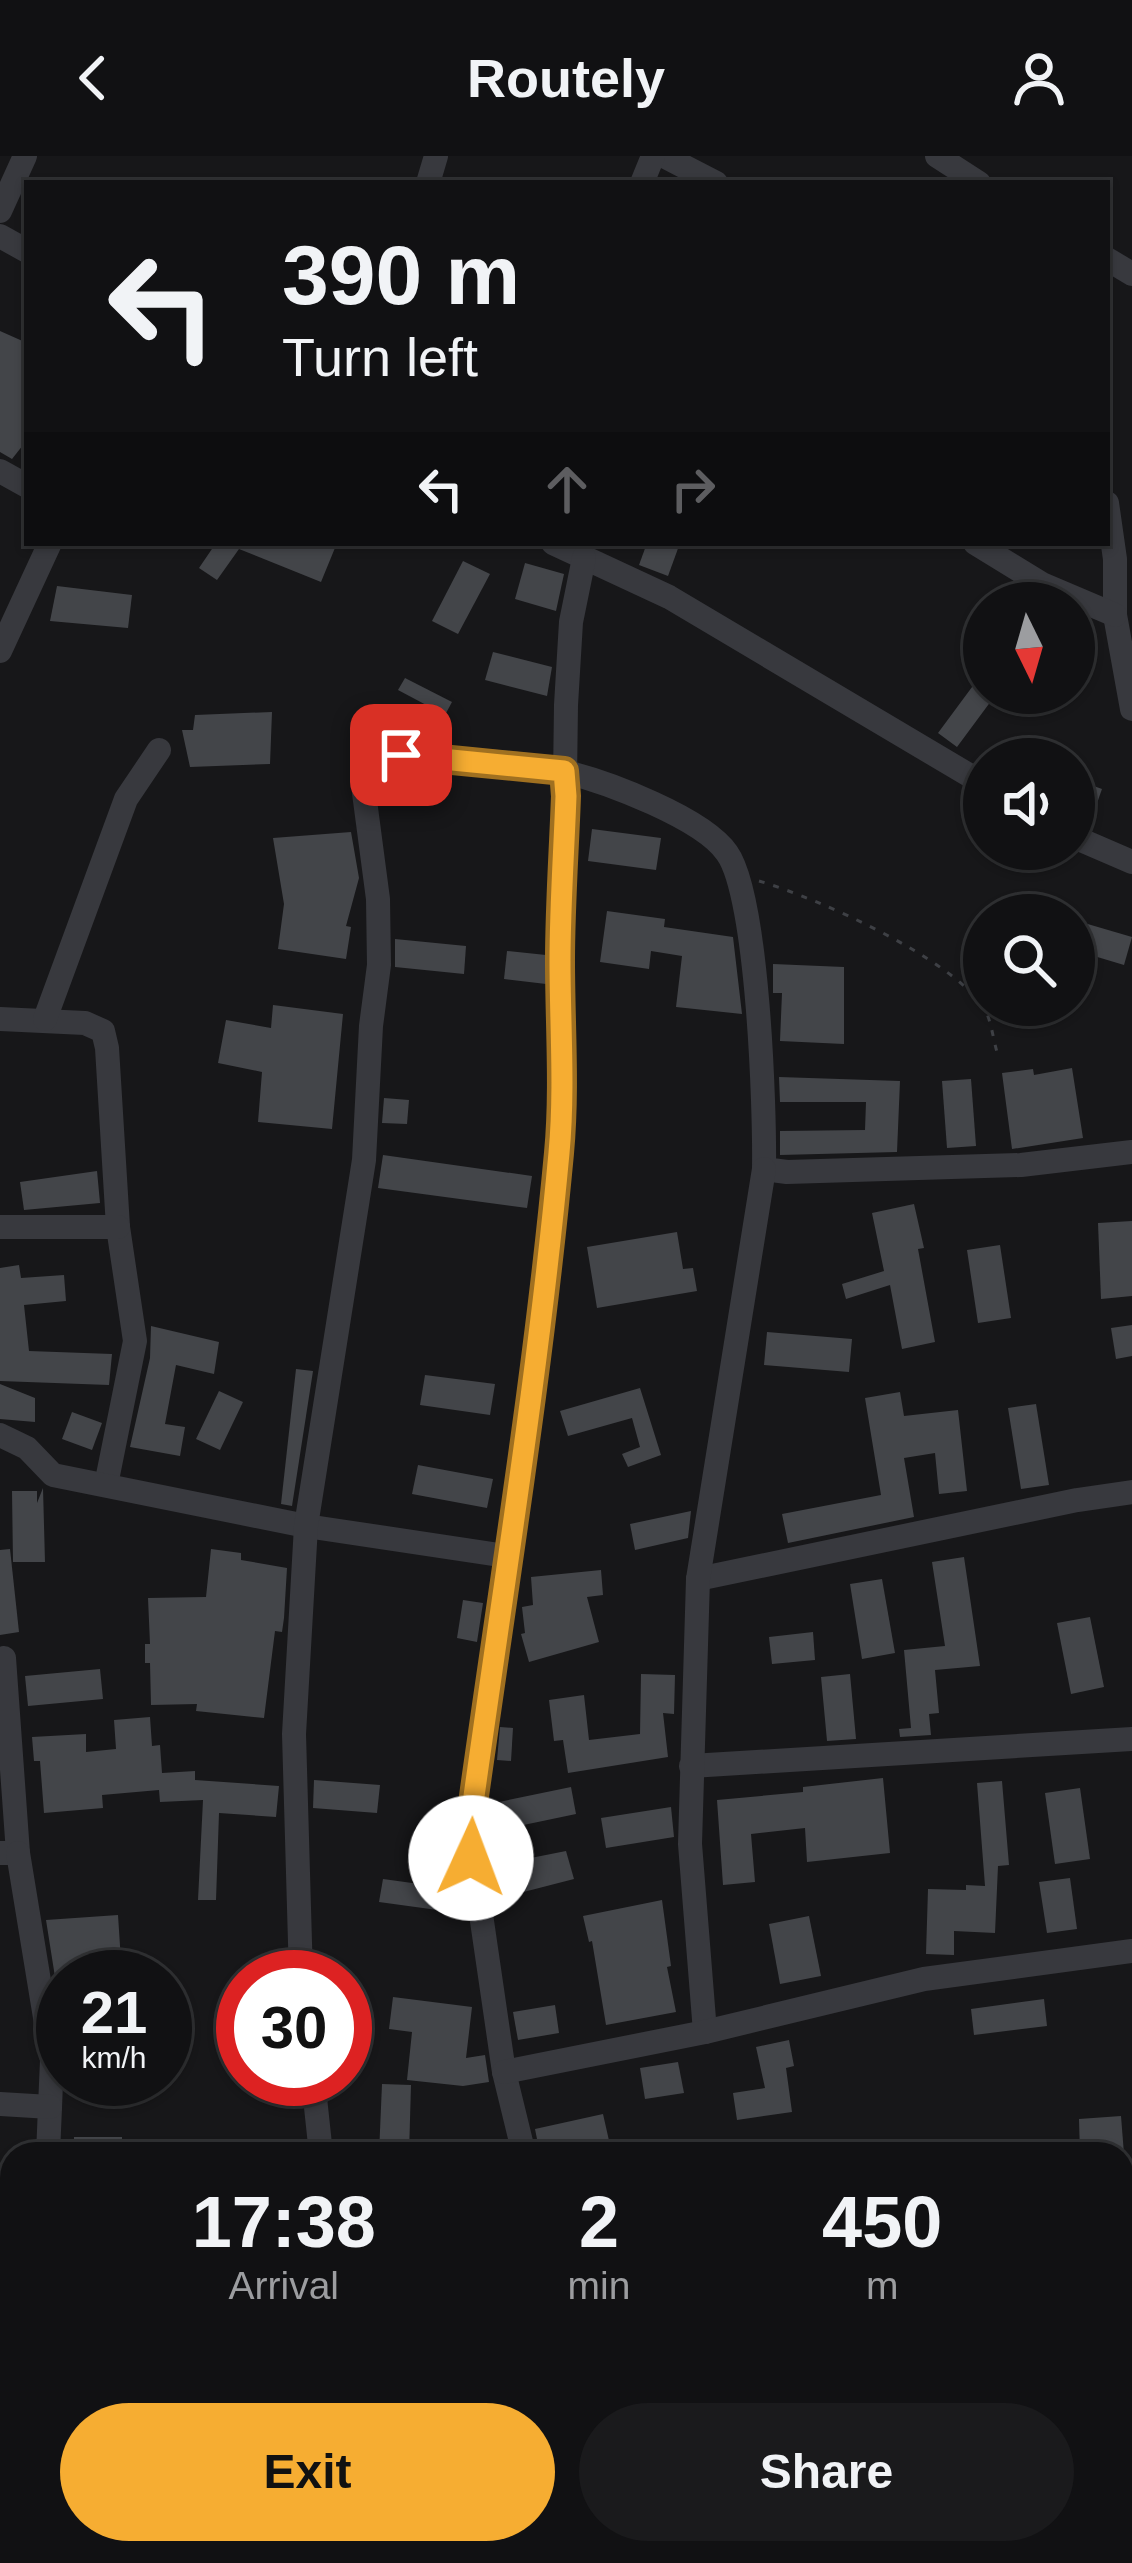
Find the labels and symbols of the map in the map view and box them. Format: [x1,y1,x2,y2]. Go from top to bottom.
north arrow [963,582,1095,714]
pin [350,704,452,806]
position arrow [408,1795,534,1921]
speed limit sign: 30 [216,1950,372,2106]

